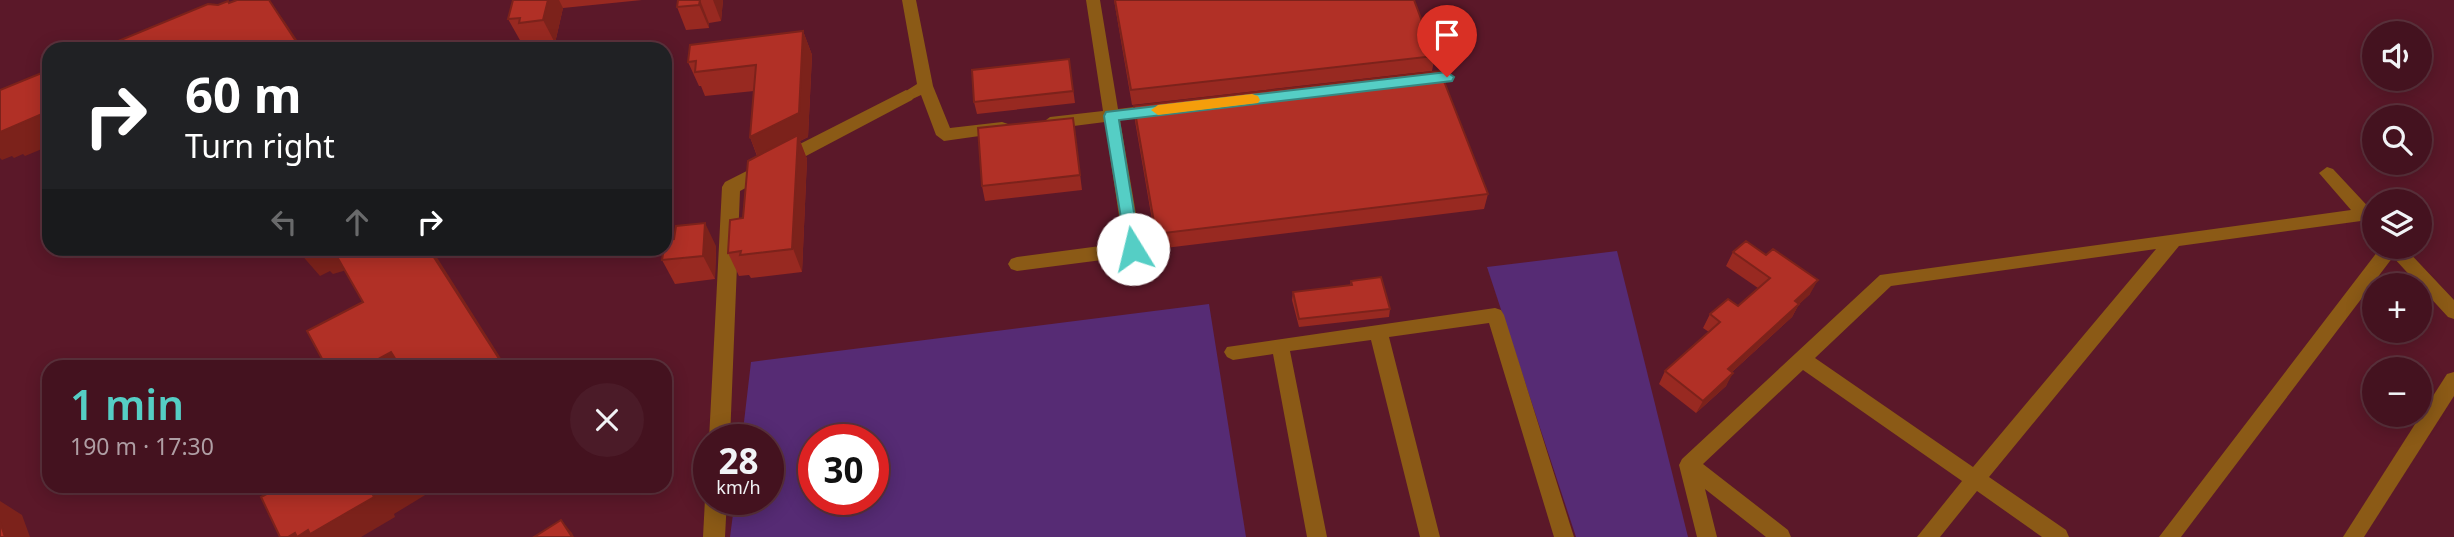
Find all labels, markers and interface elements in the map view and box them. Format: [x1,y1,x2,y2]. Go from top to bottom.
pin [1417,5,1477,77]
icon: arrive [1428,16,1466,54]
map controls [2362,21,2432,427]
button: sound [2362,21,2432,91]
text: 60 m [185,61,302,127]
icon: right [70,70,161,161]
button: search [2362,105,2432,175]
text: Turn right [185,124,335,167]
button: layers [2362,189,2432,259]
icon: left [265,203,303,241]
icon: ahead [338,203,376,241]
icon: right [411,203,449,241]
position arrow [1096,212,1170,286]
button: + [2362,273,2432,343]
button: − [2362,357,2432,427]
text: 1 min [70,375,184,432]
button: close [570,383,644,457]
speed limit sign: 30 [798,424,889,515]
text: 190 m · 17:30 [70,430,214,462]
text: 28 [718,437,759,484]
text: km/h [716,475,761,499]

